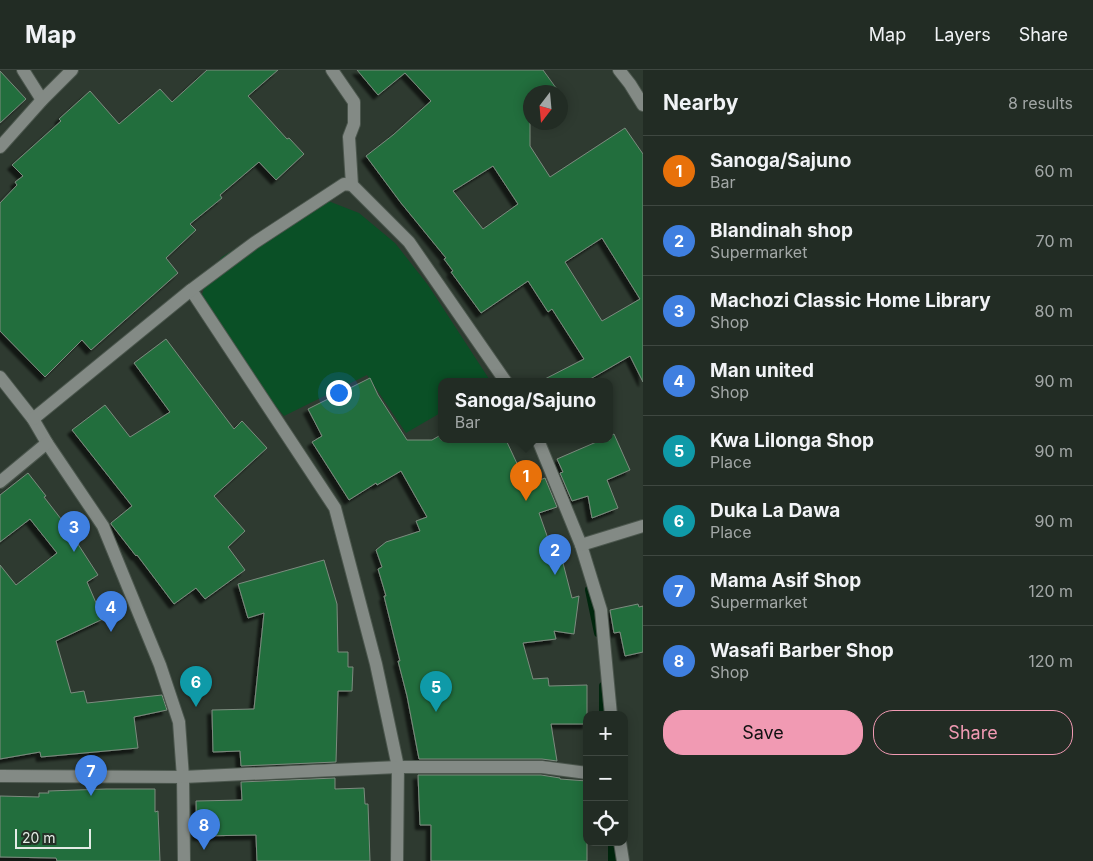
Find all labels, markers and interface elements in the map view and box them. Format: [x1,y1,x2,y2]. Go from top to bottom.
text: Map [25,20,76,49]
text: Map [869,24,906,45]
text: Layers [934,24,991,45]
text: Share [1019,24,1068,45]
north arrow [523,85,568,130]
text: Nearby [663,90,738,115]
text: 8 results [1008,93,1073,113]
text: Sanoga/Sajuno [710,149,851,172]
text: 1 [676,161,682,181]
text: 60 m [1034,161,1073,181]
text: Bar [710,172,735,192]
text: Blandinah shop [710,219,853,242]
text: 2 [674,231,684,251]
text: 70 m [1036,231,1073,251]
text: Supermarket [710,242,807,262]
text: Machozi Classic Home Library [710,289,991,312]
text: 3 [674,301,684,321]
text: 80 m [1034,301,1073,321]
text: Shop [710,312,749,332]
text: Man united [710,359,814,382]
text: 4 [674,371,684,391]
text: 90 m [1034,371,1073,391]
popup [438,378,613,443]
your location [326,380,352,406]
text: Shop [710,382,749,402]
text: Sanoga/Sajuno [455,389,596,412]
text: Bar [455,412,480,432]
text: Kwa Lilonga Shop [710,429,874,452]
text: 5 [674,441,684,461]
text: 90 m [1034,441,1073,461]
text: Place [710,452,752,472]
pin: 1 [510,460,542,501]
text: Duka La Dawa [710,499,840,522]
pin: 3 [58,511,90,552]
text: 6 [674,511,684,531]
text: 90 m [1034,511,1073,531]
text: Place [710,522,752,542]
pin: 2 [539,534,571,575]
text: Mama Asif Shop [710,569,861,592]
text: 7 [674,581,684,601]
text: 120 m [1028,581,1073,601]
pin: 4 [95,591,127,632]
text: Supermarket [710,592,807,612]
text: Wasafi Barber Shop [710,639,894,662]
text: 8 [674,651,684,671]
text: 120 m [1028,651,1073,671]
text: Shop [710,662,749,682]
pin: 6 [180,666,212,707]
pin: 5 [420,671,452,712]
button: Save [663,710,863,755]
button: Share [873,710,1073,755]
map controls [583,711,628,846]
button: + [583,711,628,756]
pin: 7 [75,755,107,796]
button: − [583,756,628,801]
button: locate [583,801,628,846]
pin: 8 [188,809,220,850]
scale bar [15,826,91,849]
text: 20 m [22,829,56,846]

